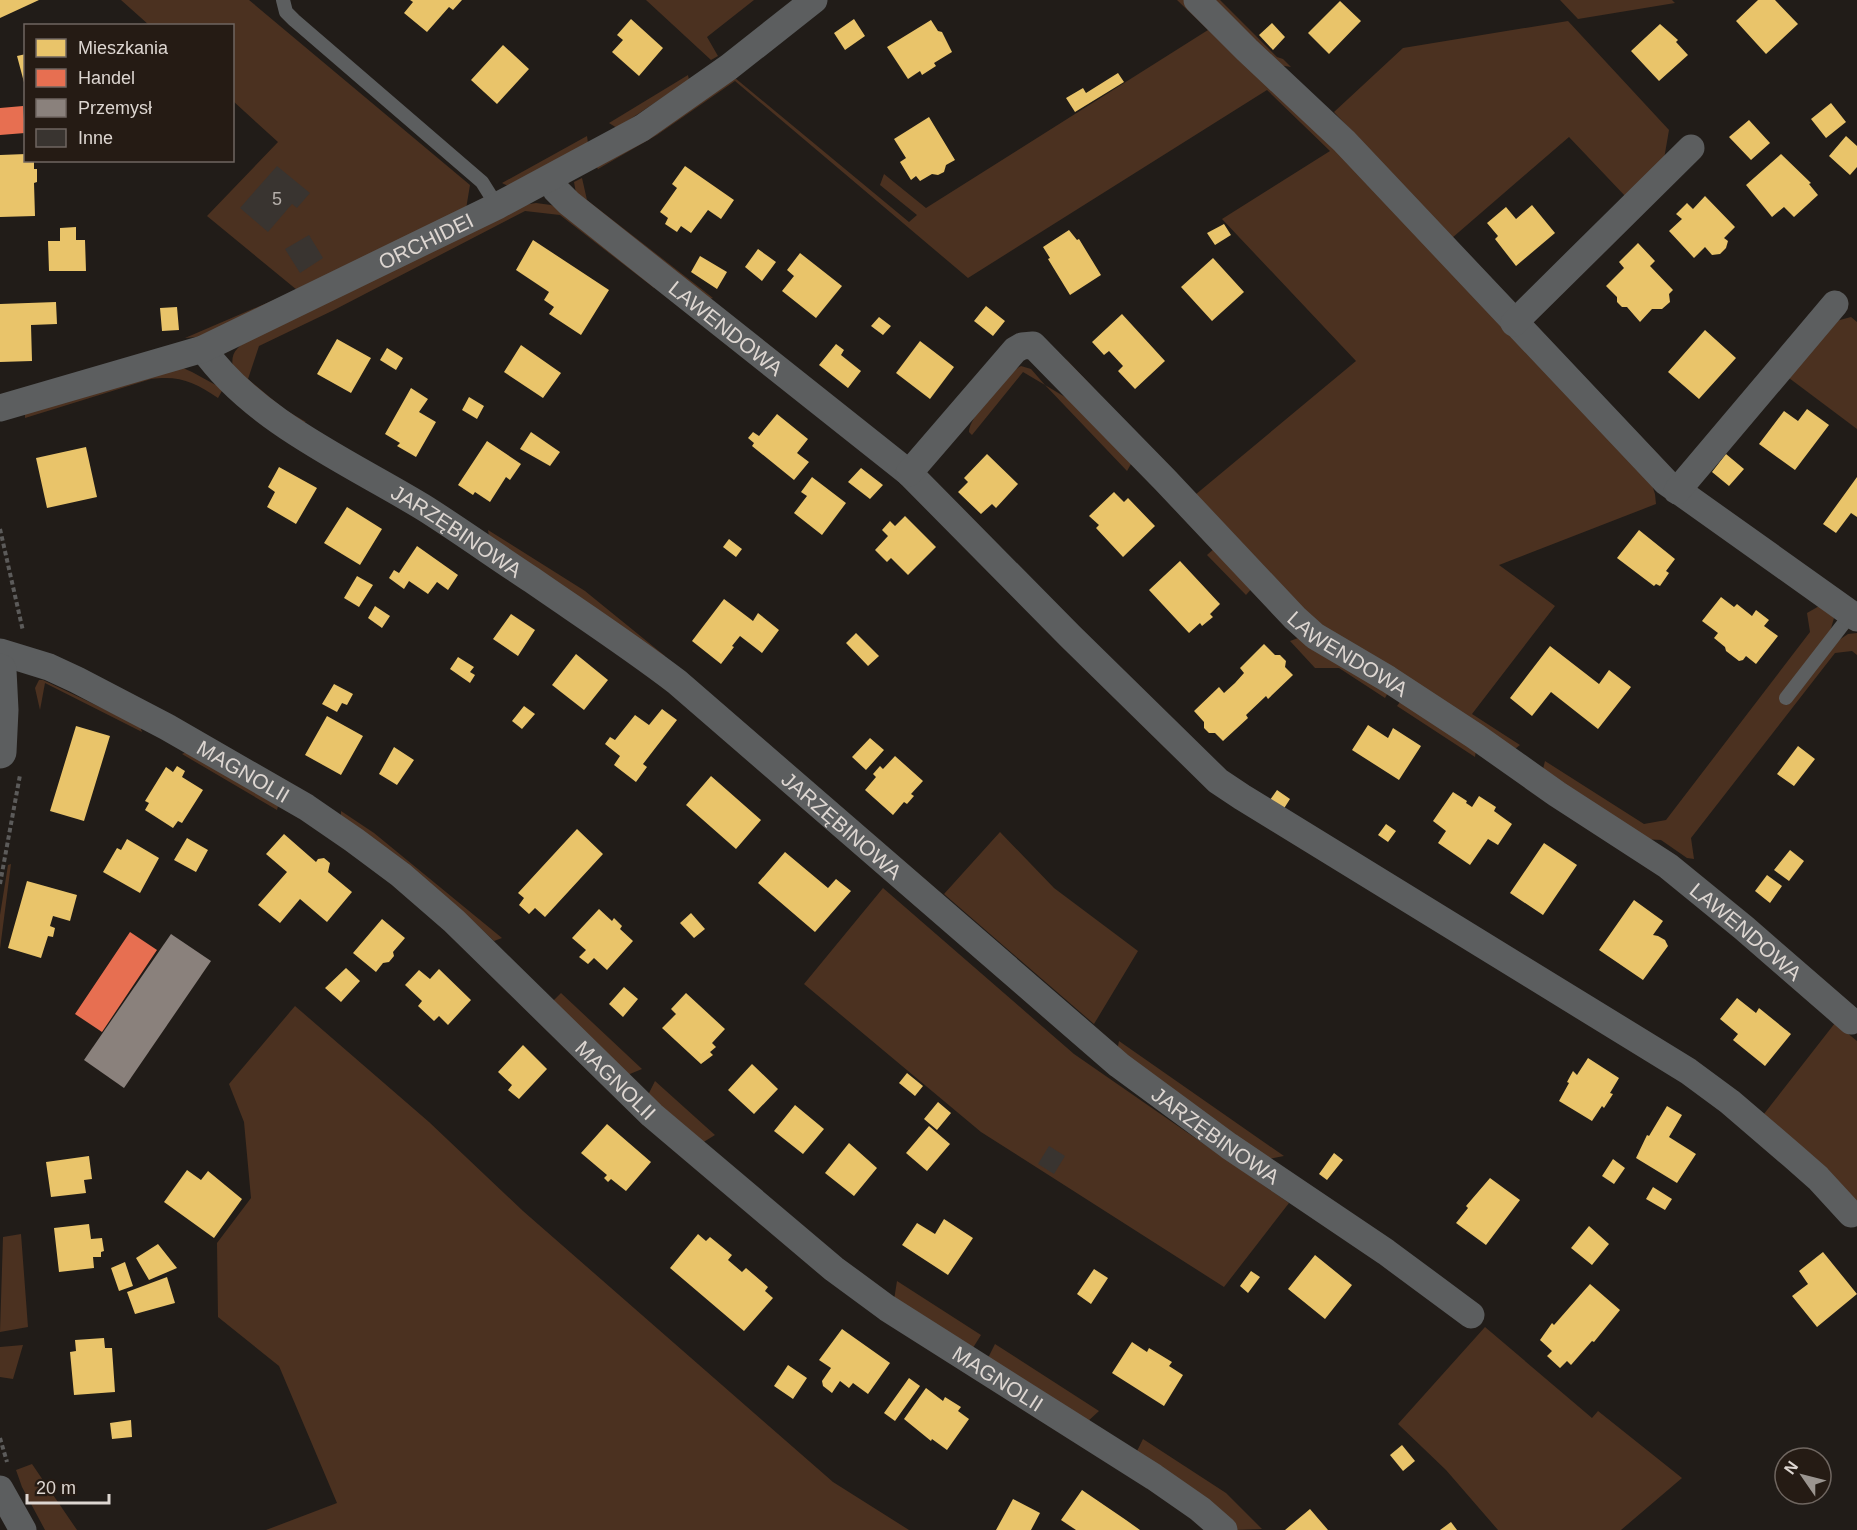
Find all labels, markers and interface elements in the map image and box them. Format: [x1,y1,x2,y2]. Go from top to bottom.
legend [24,24,234,162]
text: Mieszkania [78,38,169,58]
text: Handel [78,68,135,88]
text: Przemysł [78,98,152,118]
text: Inne [78,128,113,148]
house number: 5 [272,189,282,209]
street label: ORCHIDEI [374,208,477,274]
street label: LAWENDOWA [665,276,787,380]
street label: JARZĘBINOWA [387,480,526,582]
street label: LAWENDOWA [1283,606,1412,701]
street label: MAGNOLII [193,735,294,807]
street label: JARZĘBINOWA [778,767,907,883]
street label: LAWENDOWA [1686,878,1807,985]
street label: MAGNOLII [571,1036,661,1124]
street label: JARZĘBINOWA [1148,1082,1284,1188]
street label: MAGNOLII [949,1341,1048,1416]
north arrow [1773,1446,1833,1506]
text: N [1781,1458,1801,1477]
scale bar [27,1467,110,1505]
text: 20 m [36,1478,76,1498]

